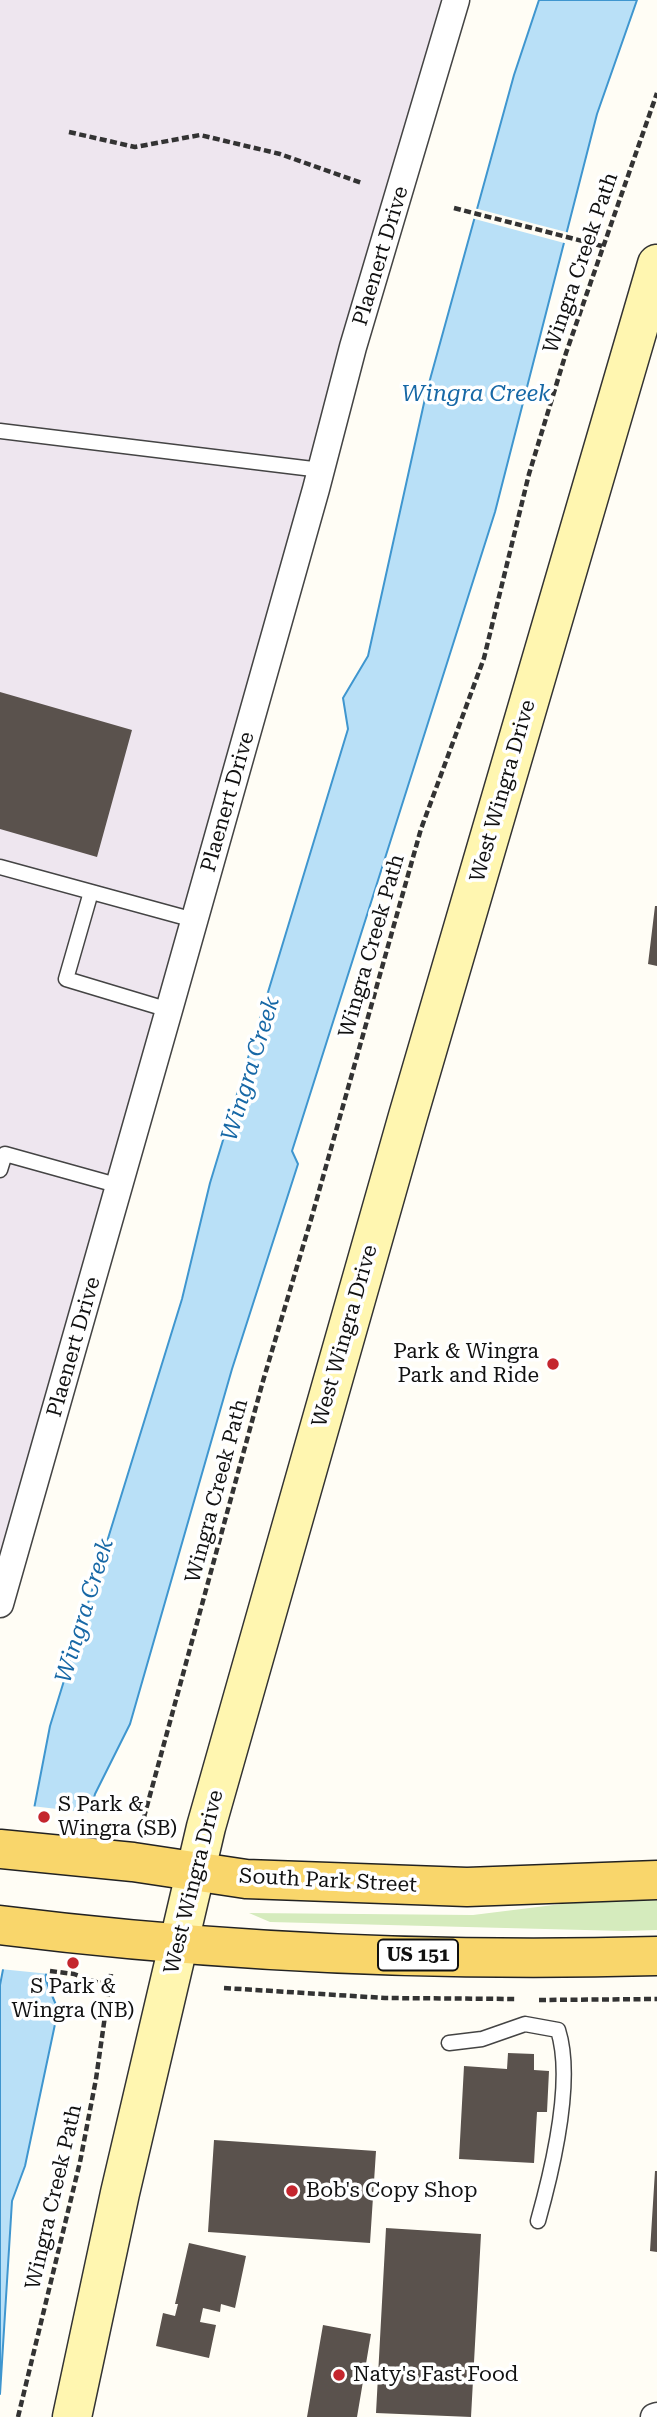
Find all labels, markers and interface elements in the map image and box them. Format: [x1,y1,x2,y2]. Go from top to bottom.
street label: Wingra Creek Path [538,169,624,357]
street label: Plaenert Drive [348,183,414,329]
water label: Wingra Creek [401,380,551,408]
street label: West Wingra Drive [465,697,541,885]
street label: Plaenert Drive [196,729,260,875]
street label: Wingra Creek Path [334,852,410,1040]
water label: Wingra Creek [216,994,286,1144]
street label: West Wingra Drive [307,1242,383,1430]
street label: Plaenert Drive [42,1274,106,1420]
place label: Park & Wingra Park and Ride [393,1339,539,1389]
marker: Park & Wingra Park and Ride [545,1356,561,1372]
street label: Wingra Creek Path [180,1396,254,1586]
water label: Wingra Creek [50,1536,120,1686]
street label: West Wingra Drive [159,1788,229,1976]
place label: S Park & Wingra (SB) [58,1792,177,1842]
marker: S Park & Wingra (SB) [36,1809,52,1825]
street label: South Park Street [239,1864,417,1898]
road number: US 151 [378,1940,458,1970]
marker: S Park & Wingra (NB) [65,1955,81,1971]
place label: S Park & Wingra (NB) [12,1974,134,2024]
street label: Wingra Creek Path [20,2102,88,2292]
place label: Bob's Copy Shop [306,2178,477,2204]
marker: Bob's Copy Shop [284,2183,300,2199]
place label: Naty's Fast Food [353,2362,518,2388]
marker: Naty's Fast Food [331,2367,347,2383]

